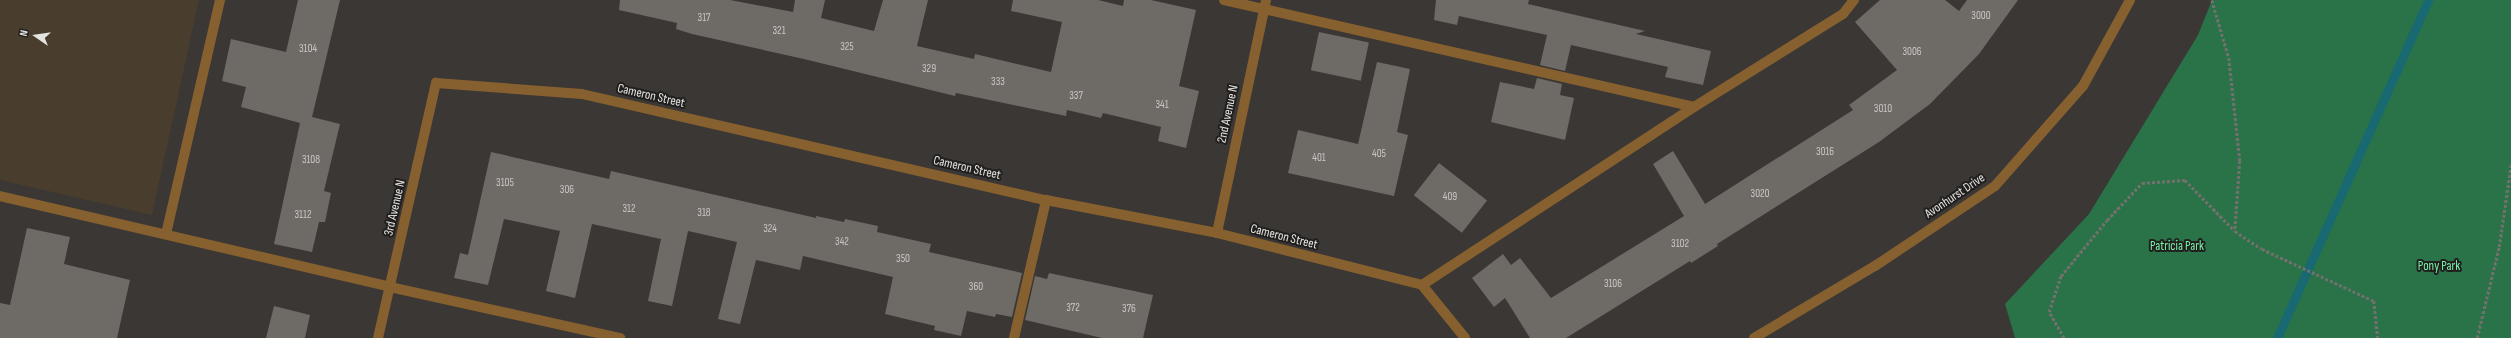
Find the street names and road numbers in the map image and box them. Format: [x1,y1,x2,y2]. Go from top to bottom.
street label: Cameron Street [616,81,686,111]
street label: 2nd Avenue N [1214,84,1242,144]
street label: Cameron Street [932,153,1002,183]
street label: Avonhurst Drive [1922,170,1988,222]
street label: 3rd Avenue N [381,179,409,237]
street label: Cameron Street [1249,221,1319,253]

